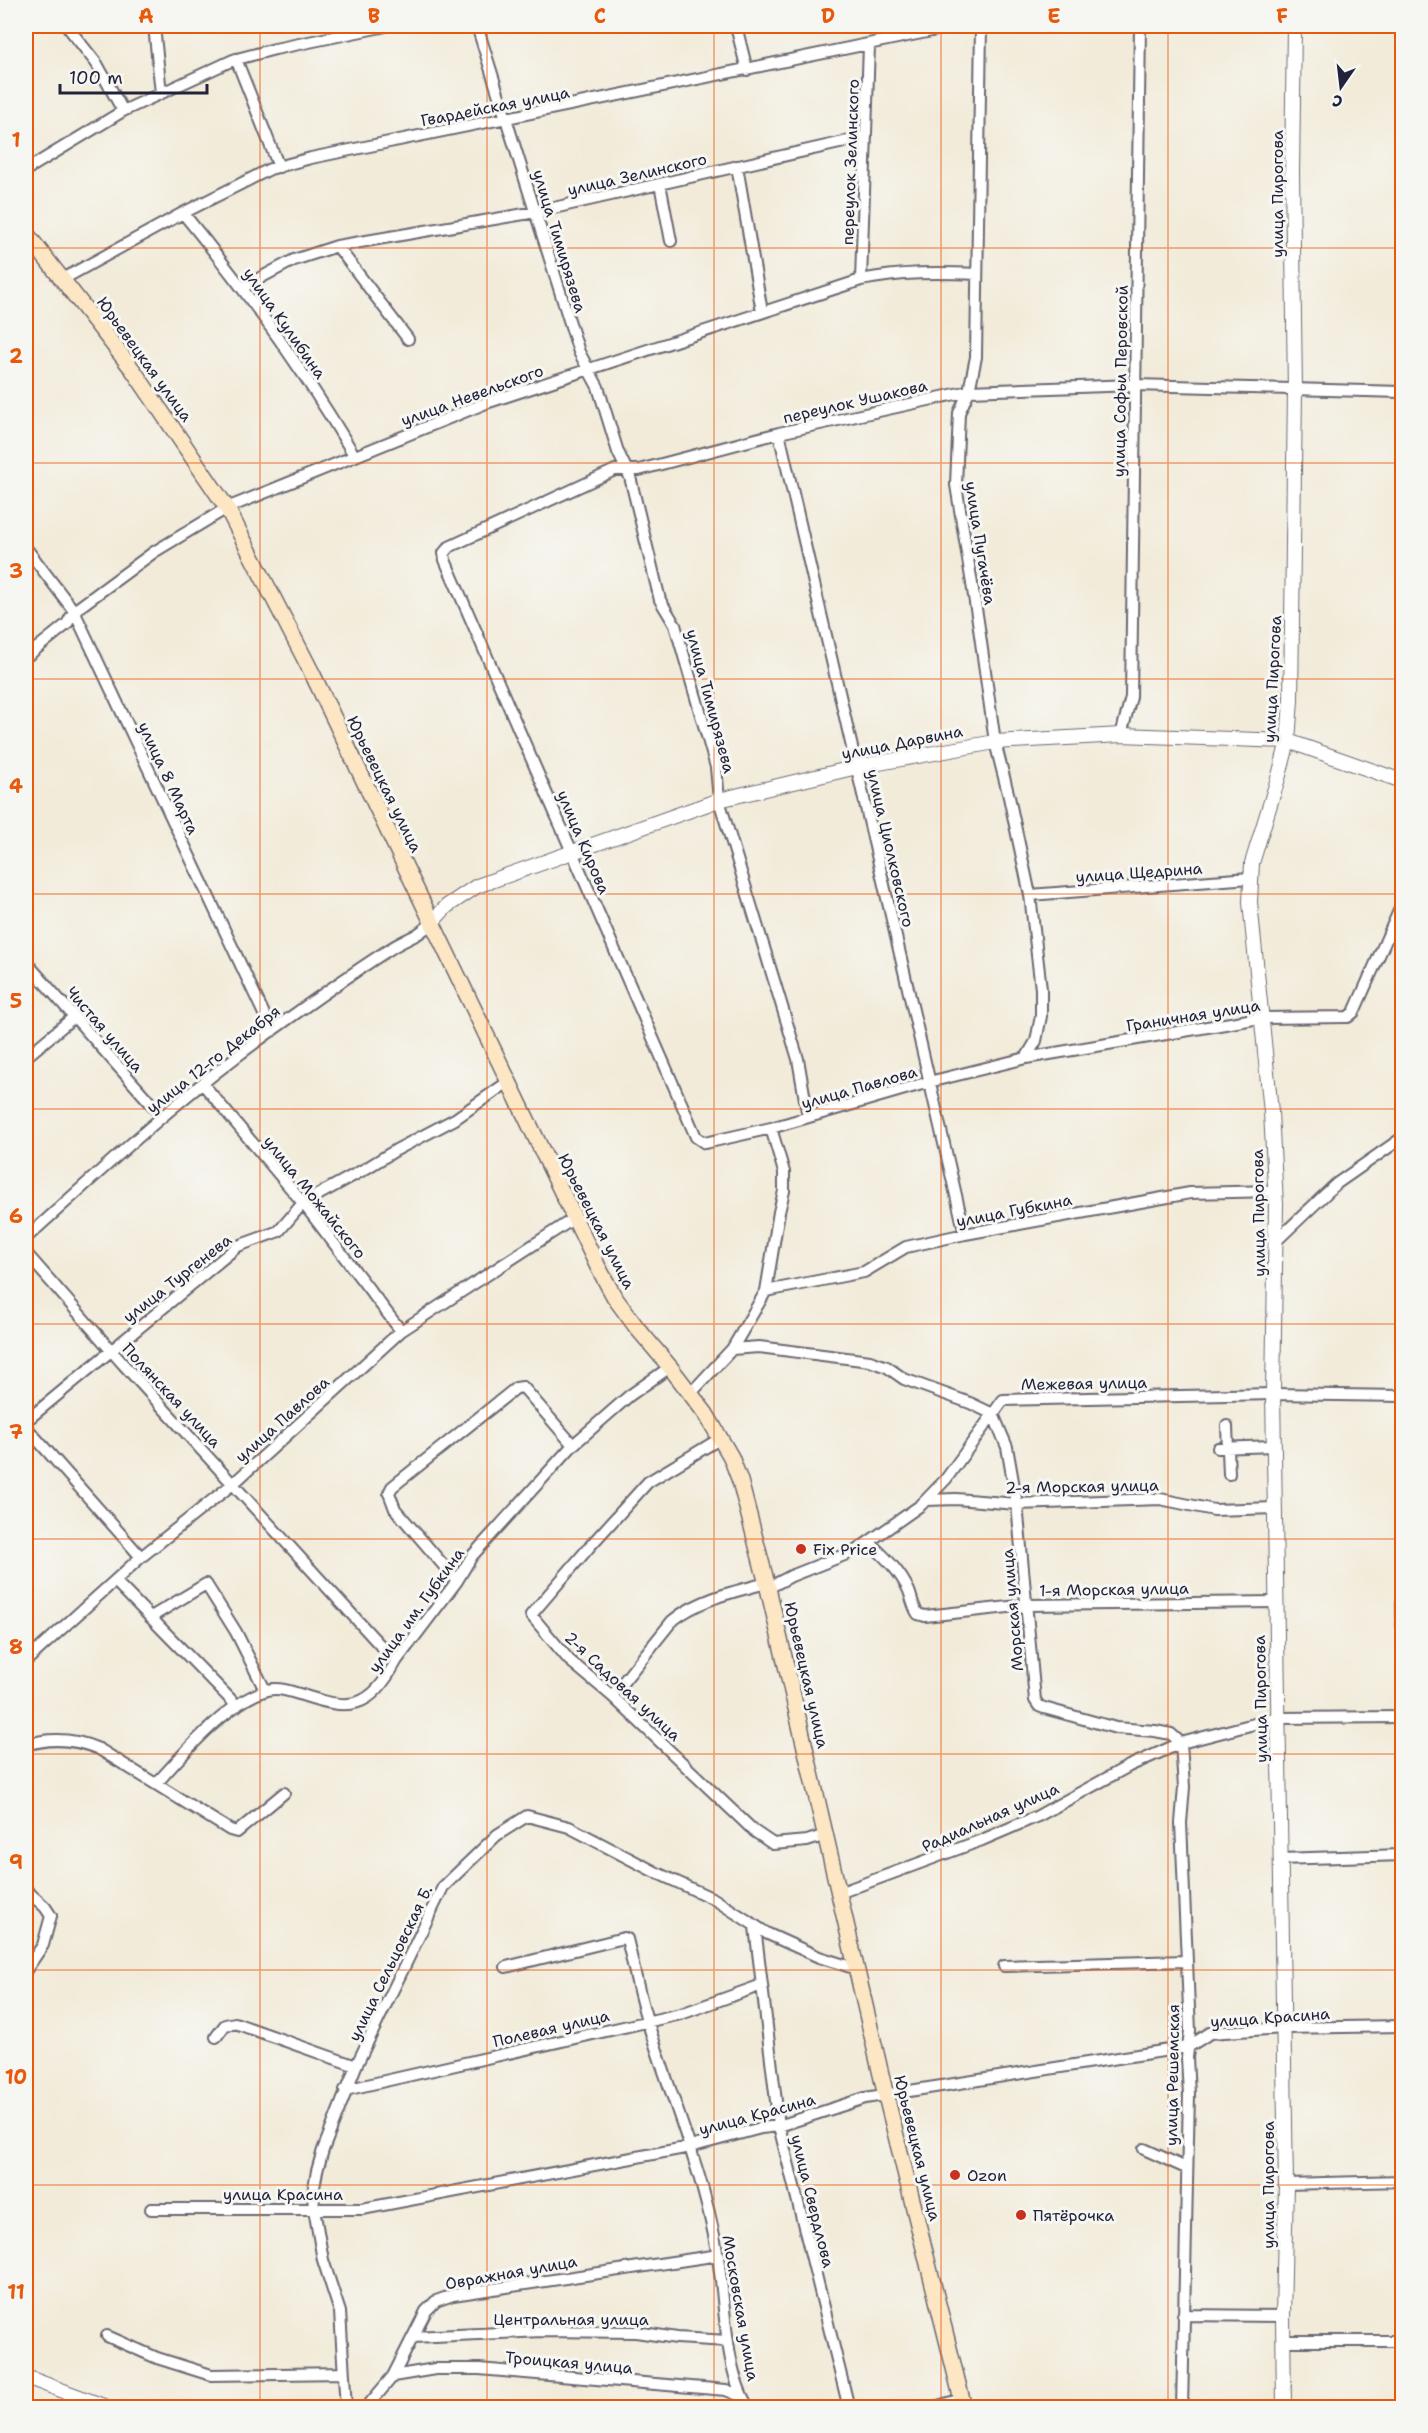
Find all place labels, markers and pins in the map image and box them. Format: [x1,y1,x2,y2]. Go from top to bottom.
place label: Fix Price [813,1539,877,1560]
marker: Fix Price [794,1542,808,1556]
place label: Ozon [967,2165,1007,2186]
marker: Ozon [948,2168,962,2182]
place label: Пятёрочка [1033,2205,1114,2226]
marker: Пятёрочка [1014,2208,1028,2222]

